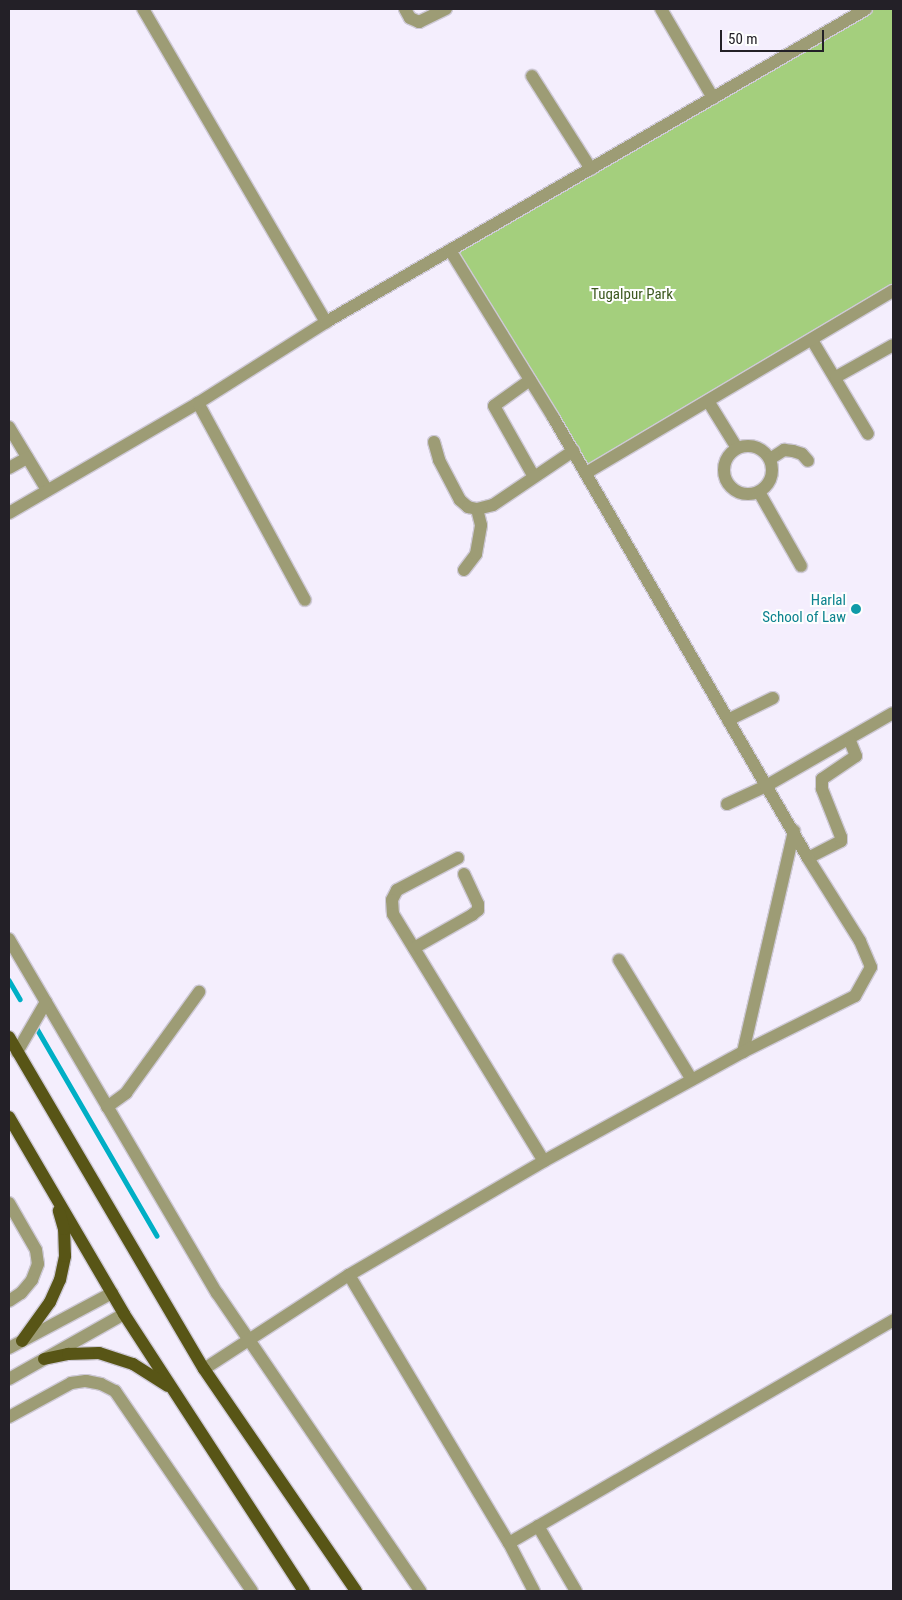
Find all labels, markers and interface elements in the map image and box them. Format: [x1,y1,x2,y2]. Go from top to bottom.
scale bar [722,20,826,52]
text: 50 m [728,30,758,48]
park label: Tugalpur Park [591,286,673,304]
place label: Harlal School of Law [762,591,846,626]
marker: Harlal School of Law [850,603,862,615]

